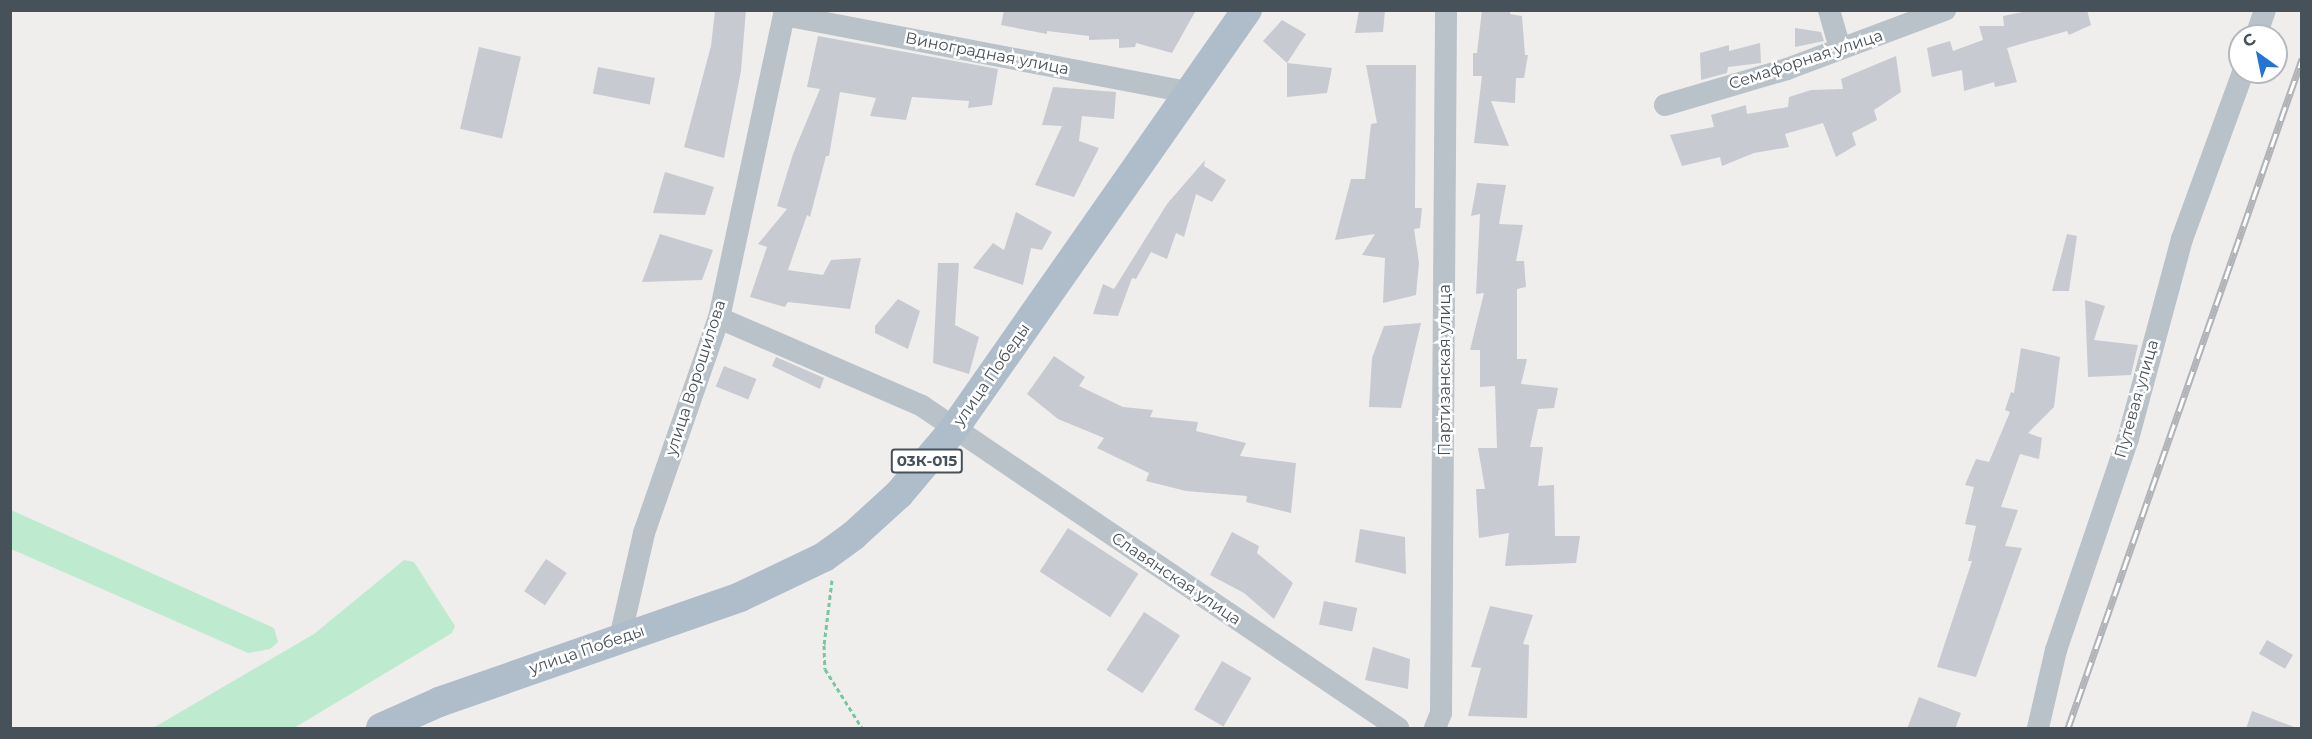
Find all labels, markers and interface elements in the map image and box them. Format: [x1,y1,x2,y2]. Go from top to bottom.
north arrow [2228,24,2288,84]
street label: Семафорная улица [1727,26,1885,94]
street label: Виноградная улица [904,29,1070,79]
text: С [2239,29,2259,51]
street label: Партизанская улица [1435,284,1455,456]
street label: улица Ворошилова [662,298,730,458]
street label: улица Победы [950,320,1034,430]
street label: Путевая улица [2111,338,2163,460]
road number: 03К-015 [890,449,964,473]
street label: Славянская улица [1108,529,1244,629]
street label: улица Победы [527,621,647,679]

